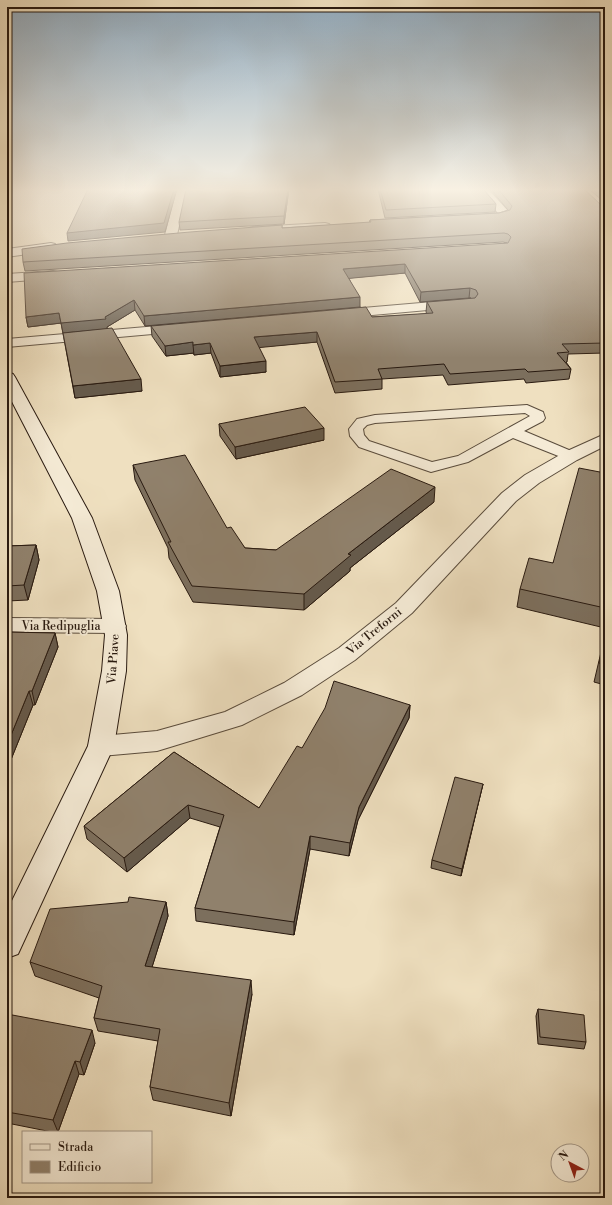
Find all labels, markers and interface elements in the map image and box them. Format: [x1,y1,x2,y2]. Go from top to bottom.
street label: Via Treforni [343,605,405,659]
street label: Via Redipuglia [20,619,101,634]
street label: Via Piave [104,633,123,686]
legend [22,1131,152,1183]
text: Strada [58,1140,94,1155]
north arrow [550,1143,590,1183]
text: N [556,1148,572,1164]
text: Edificio [58,1160,101,1175]

